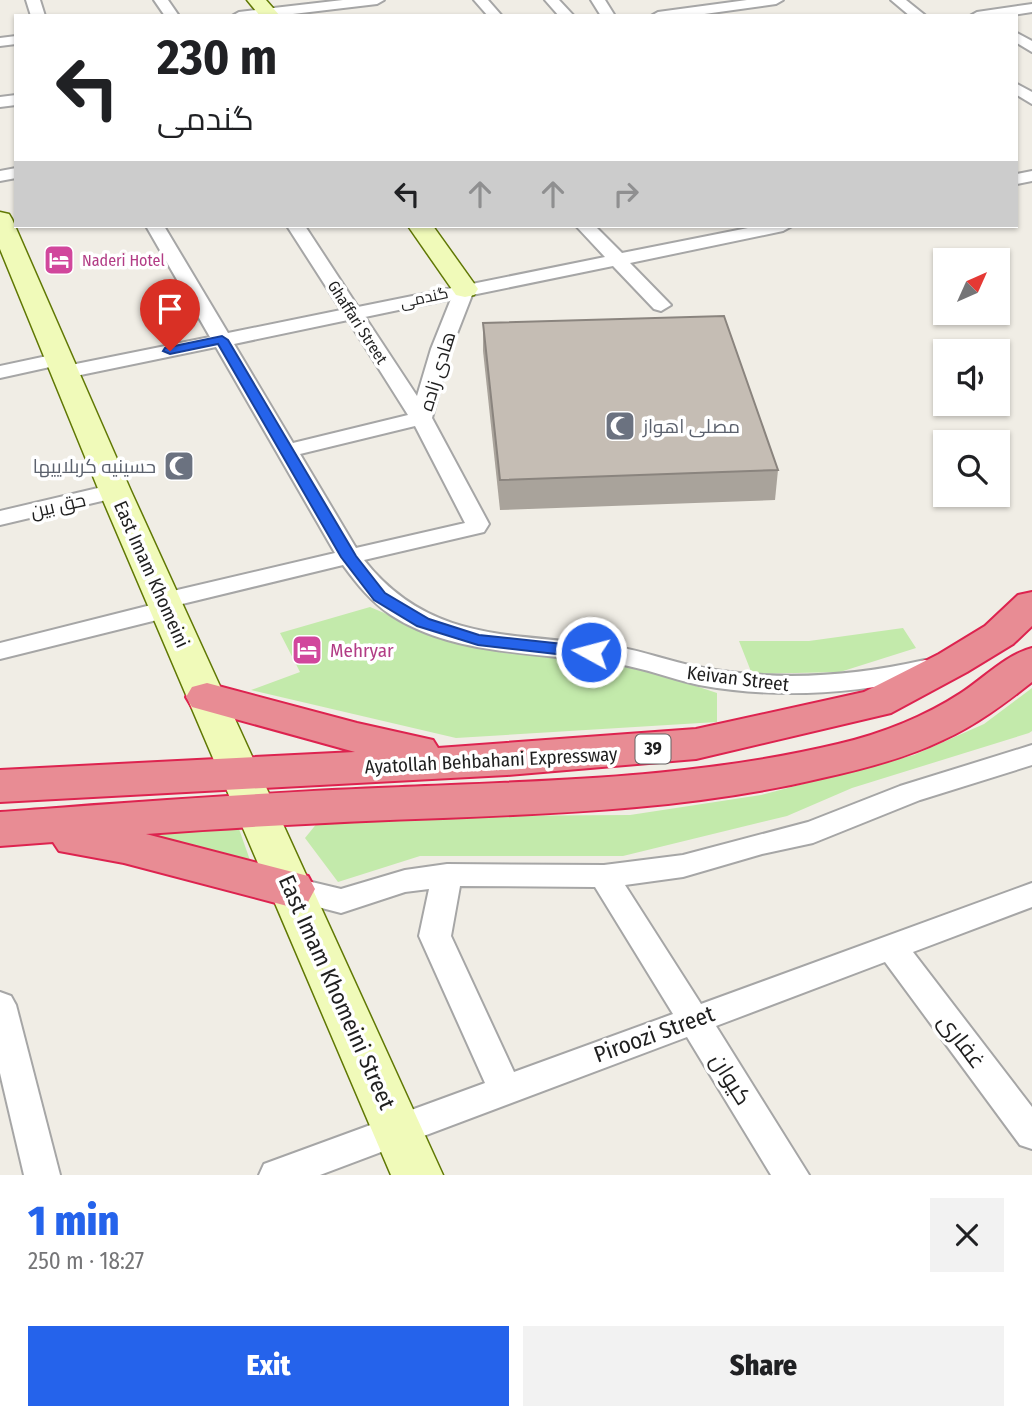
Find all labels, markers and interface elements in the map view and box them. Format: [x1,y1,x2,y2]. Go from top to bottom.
text: 230 m [157,28,277,87]
icon: left [42,42,133,133]
text: گندمی [157,100,254,138]
icon: left [388,175,426,213]
icon: ahead [461,175,499,213]
icon: ahead [534,175,572,213]
icon: right [607,175,645,213]
hotel icon: Naderi Hotel [42,243,76,277]
north arrow [933,248,1010,326]
map controls [933,248,1010,507]
place label: Naderi Hotel [82,251,165,270]
street label: Ghaffari Street [324,277,392,368]
pin [140,279,200,351]
street label: گندمی [398,283,450,313]
icon: arrive [151,290,189,328]
street label: هادی زاده [415,329,460,414]
button: sound [933,339,1010,416]
mosque icon: مصلی اهواز [603,409,637,443]
place label: مصلی اهواز [642,415,740,438]
button: search [933,430,1010,507]
mosque icon: حسینیه کربلاییها [162,449,196,483]
place label: حسینیه کربلاییها [33,455,156,478]
street label: حق بین [28,488,88,524]
street label: East Imam Khomeini [109,497,194,651]
position arrow [554,615,628,689]
hotel icon: Mehryar [290,633,324,667]
place label: Mehryar [330,639,394,662]
street label: Keivan Street [686,661,791,696]
road number: 39 [636,734,670,764]
street label: Ayatollah Behbahani Expressway [364,742,619,779]
street label: East Imam Khomeini Street [273,870,402,1114]
street label: Piroozi Street [590,999,718,1069]
street label: غفاری [932,1008,992,1074]
street label: کیوان [704,1048,758,1110]
text: 1 min [28,1196,119,1246]
button: close [930,1198,1004,1272]
text: 250 m · 18:27 [28,1247,144,1275]
button: Exit [28,1326,509,1406]
button: Share [523,1326,1004,1406]

